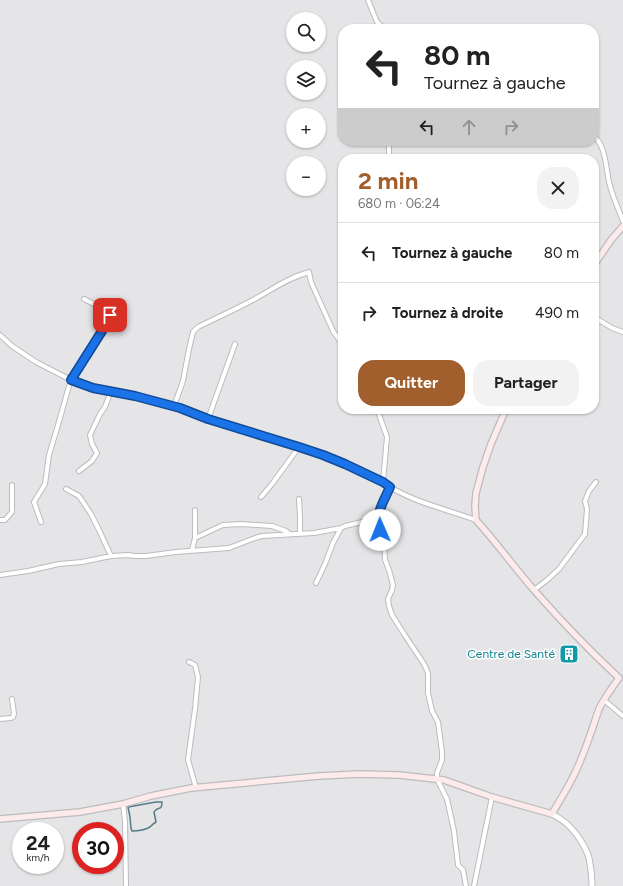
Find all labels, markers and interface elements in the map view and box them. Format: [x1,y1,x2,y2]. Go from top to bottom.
map controls [286,12,326,196]
button: search [286,12,326,52]
text: 80 m [424,38,490,72]
icon: left [358,40,410,92]
button: layers [286,60,326,100]
text: Tournez à gauche [424,72,566,94]
button: + [286,108,326,148]
icon: left [416,116,438,138]
icon: ahead [458,116,480,138]
icon: right [500,116,522,138]
button: − [286,156,326,196]
text: 2 min [358,166,418,195]
button: close [537,167,579,209]
text: 680 m · 06:24 [358,196,440,211]
icon: left [358,242,380,264]
text: Tournez à gauche [392,244,512,262]
text: 80 m [544,244,579,262]
pin [93,298,127,332]
icon: right [358,302,380,324]
icon: arrive [99,304,121,326]
text: Tournez à droite [392,304,503,322]
text: 490 m [535,304,579,322]
button: Quitter [358,360,465,406]
button: Partager [473,360,579,406]
position arrow [359,509,401,551]
building icon: Centre de Santé [558,643,580,665]
place label: Centre de Santé [467,647,555,661]
speed limit sign: 30 [72,822,124,874]
text: 24 [26,831,50,855]
text: km/h [27,851,49,864]

